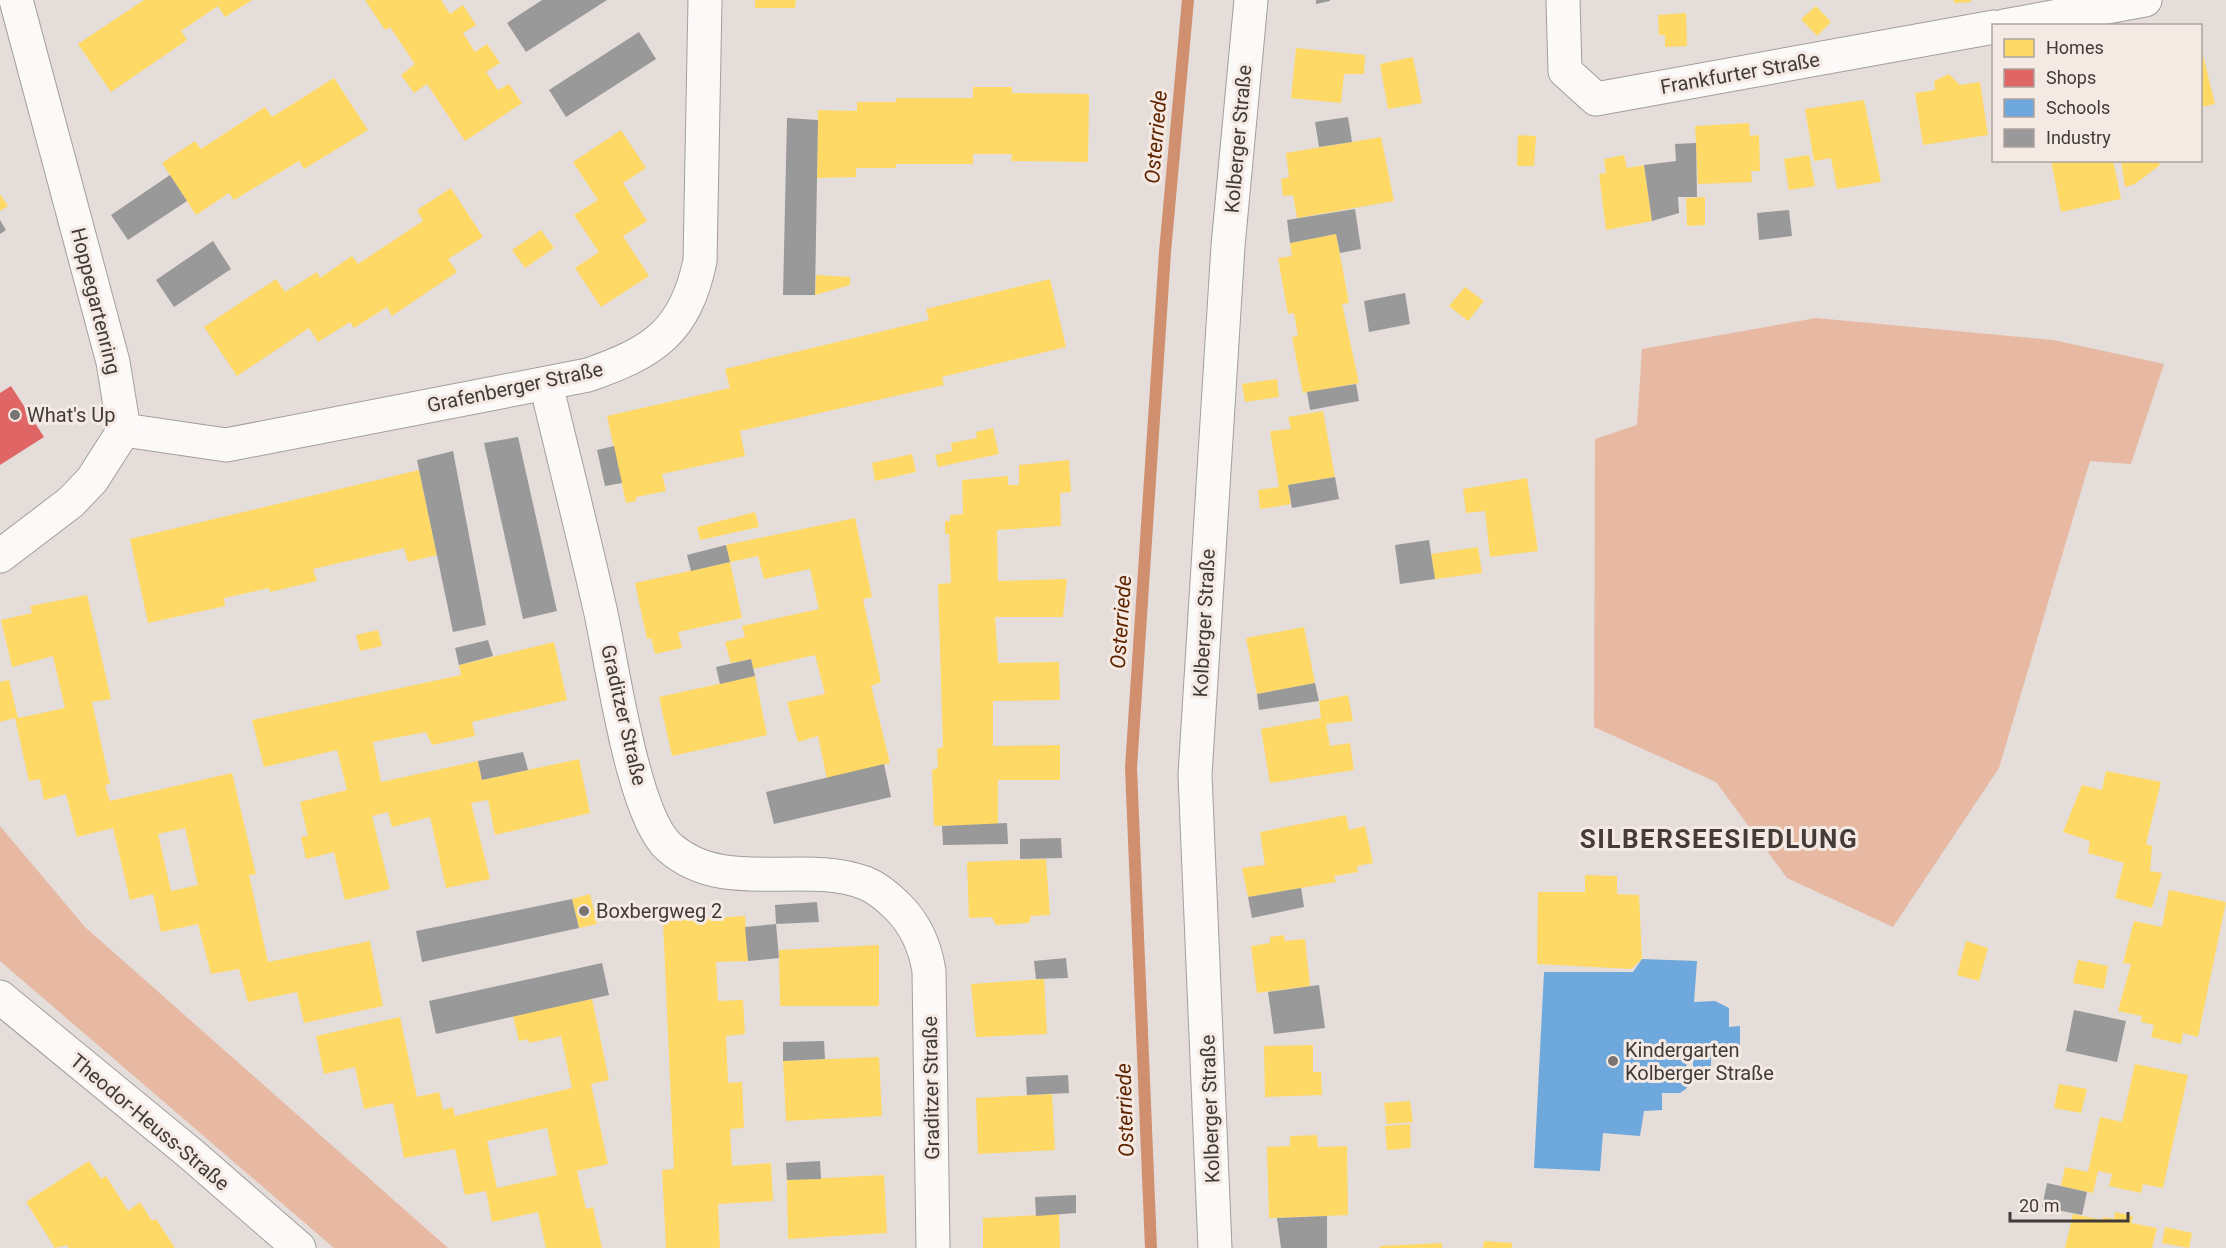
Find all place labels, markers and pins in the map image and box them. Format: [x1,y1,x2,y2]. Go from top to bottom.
place label: What's Up [27,403,115,427]
marker: What's Up [8,408,22,422]
place label: Boxbergweg 2 [596,899,722,923]
marker: Boxbergweg 2 [577,904,591,918]
place label: Kindergarten Kolberger Straße [1625,1038,1774,1085]
marker: Kindergarten Kolberger Straße [1606,1054,1620,1068]

